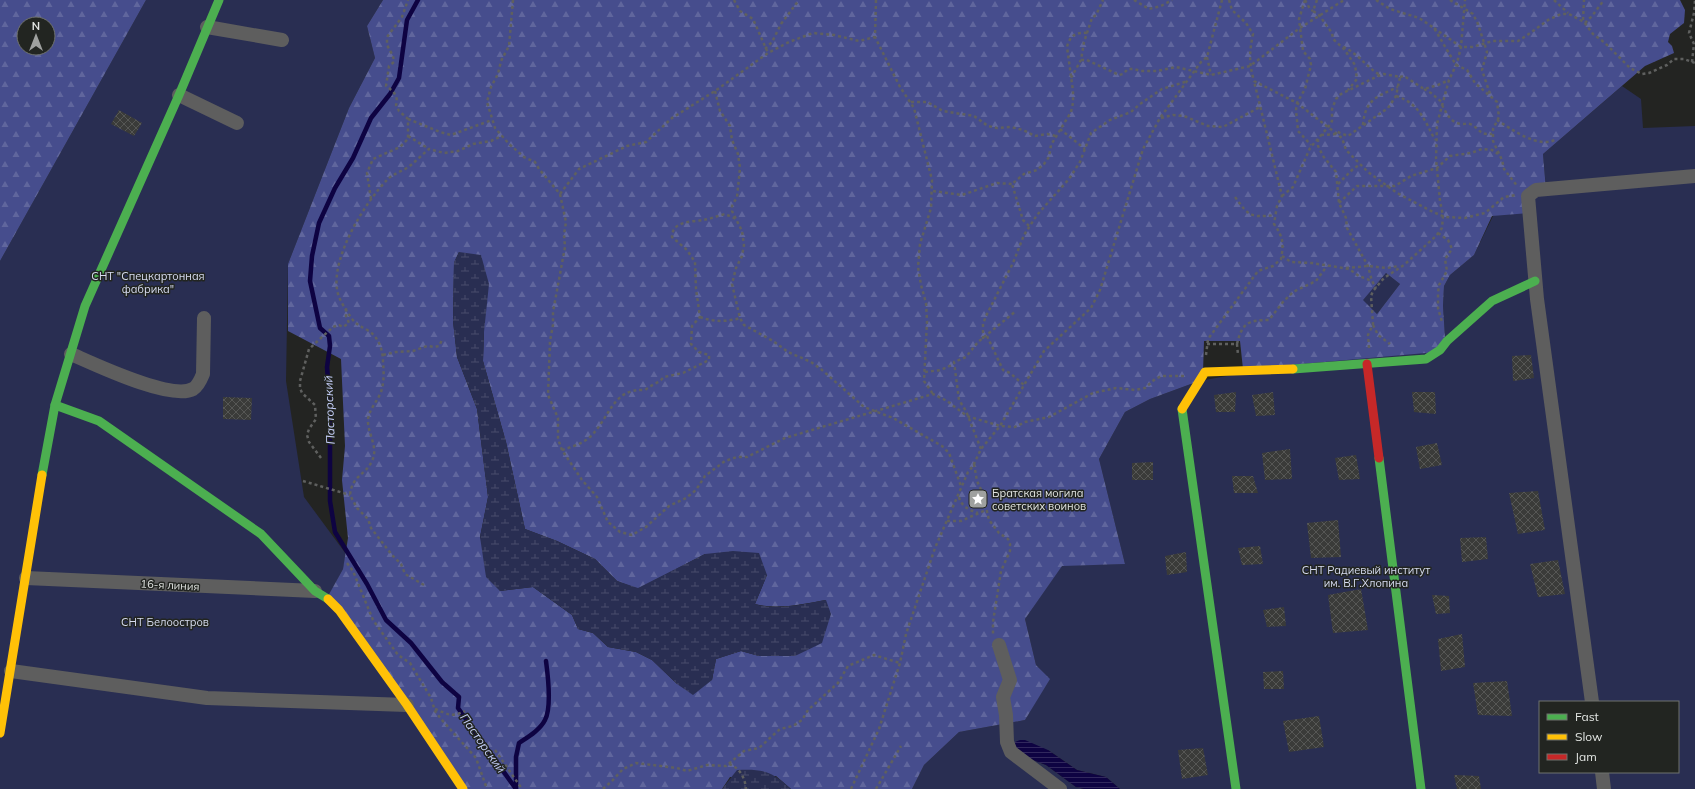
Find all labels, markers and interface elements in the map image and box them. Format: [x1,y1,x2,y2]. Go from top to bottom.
north arrow [16,16,56,56]
text: N [32,19,40,33]
park label: СНТ "Спецкартонная фабрика" [91,269,205,296]
water label: Пасторский [320,375,338,445]
place label: Братская могила советских воинов [992,486,1086,513]
place icon: Братская могила советских воинов [967,488,989,510]
park label: СНТ Радиевый институт им. В.Г.Хлопина [1302,563,1430,590]
street label: 16-я линия [140,576,200,594]
park label: СНТ Белоостров [121,615,209,629]
legend [1539,701,1679,773]
text: Fast [1575,709,1599,724]
water label: Пасторский [457,710,509,776]
text: Slow [1575,729,1603,744]
text: Jam [1575,749,1597,764]

